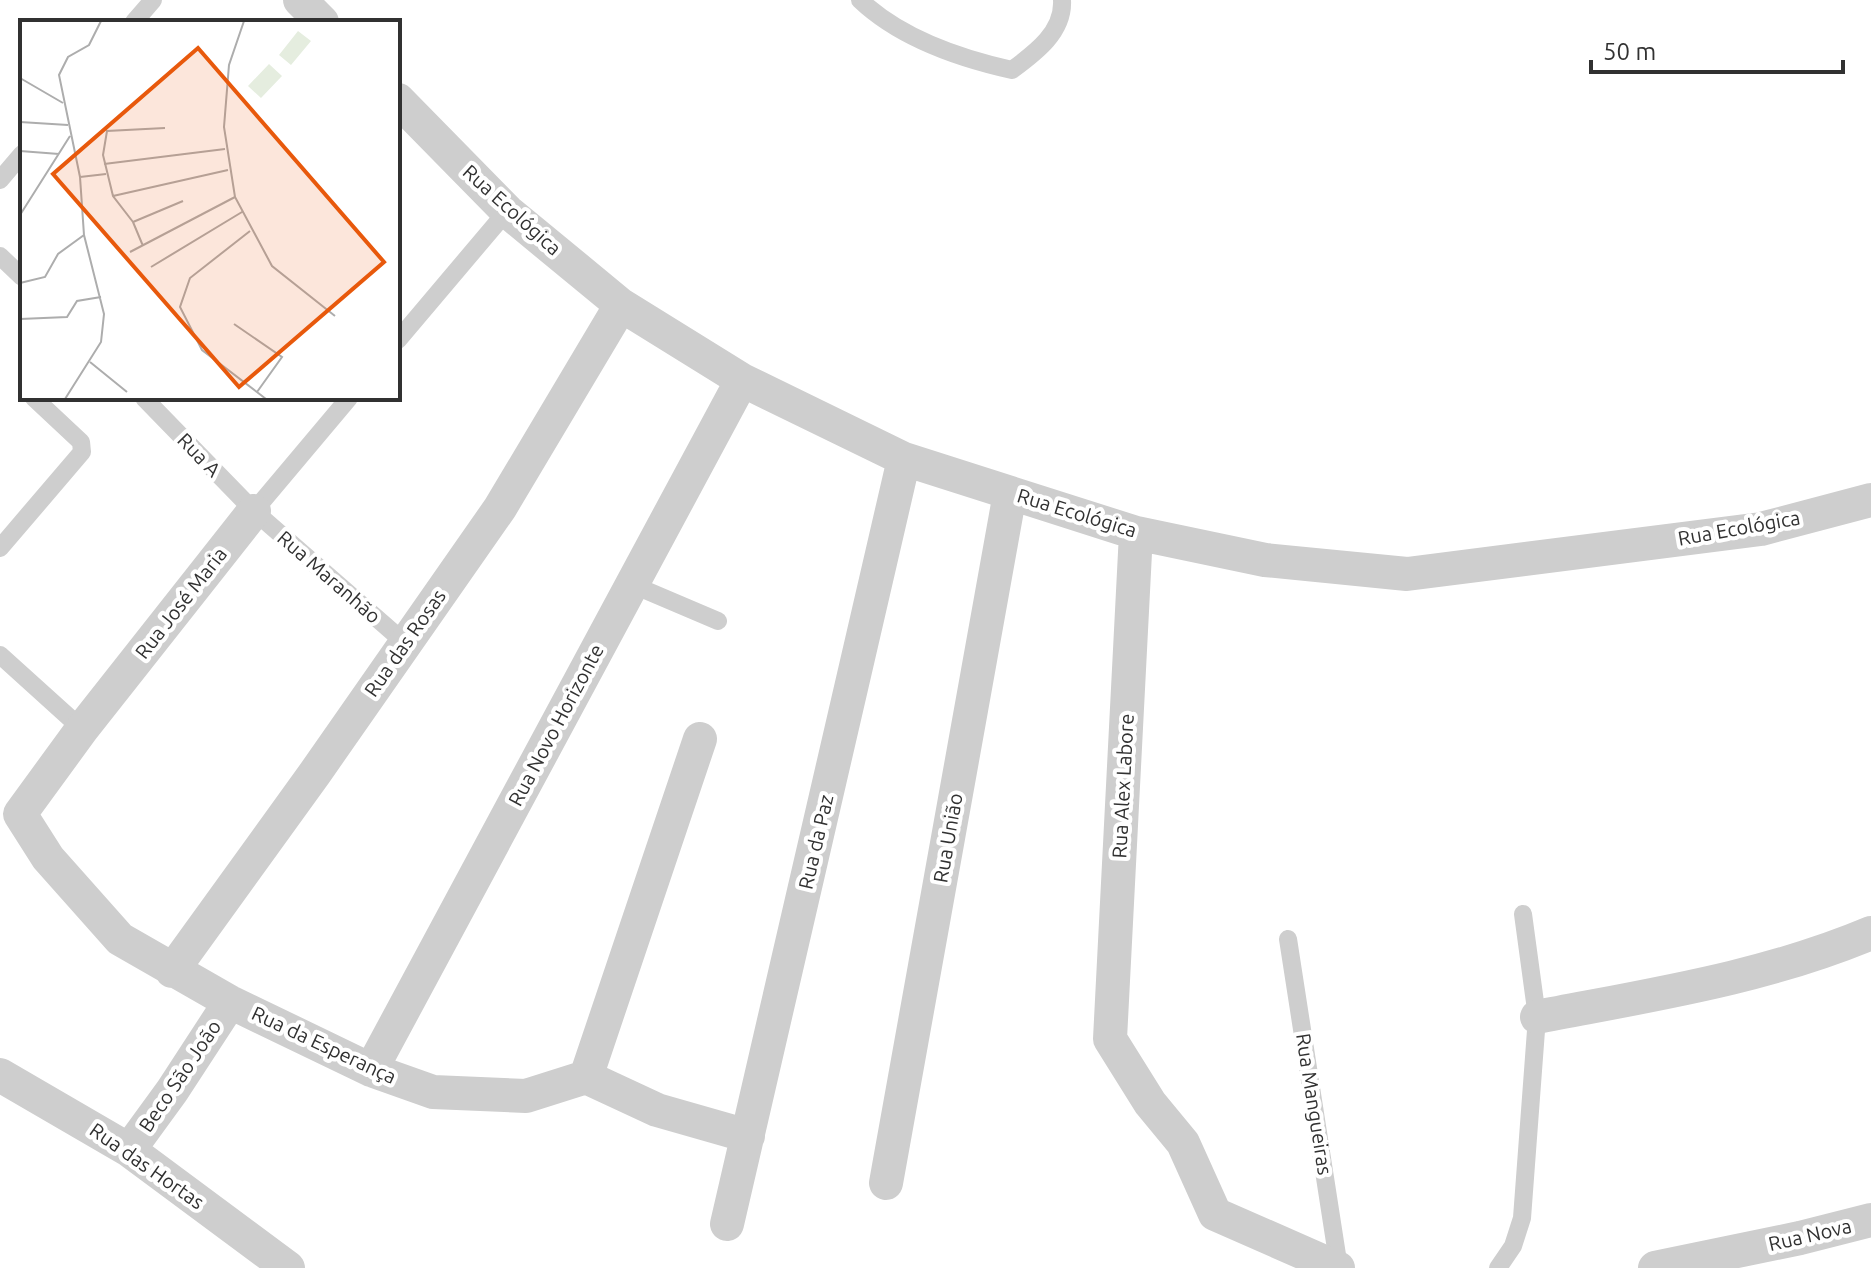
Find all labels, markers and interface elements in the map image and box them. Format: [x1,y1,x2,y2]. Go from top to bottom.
inset map [20,20,400,400]
scale bar [1591,24,1843,74]
text: 50 m [1603,38,1656,65]
street label: Rua Ecológica [459,160,566,260]
street label: Rua A [173,428,226,481]
street label: Rua Ecológica [1015,483,1140,542]
street label: Rua Ecológica [1676,505,1802,550]
street label: Rua Maranhão [273,526,386,628]
street label: Rua José Maria [130,542,231,663]
street label: Rua das Rosas [359,585,450,701]
street label: Rua Novo Horizonte [503,640,608,810]
street label: Rua Alex Labore [1107,713,1138,859]
street label: Rua União [928,791,967,885]
street label: Rua da Paz [793,792,838,892]
street label: Rua da Esperança [248,1001,400,1088]
street label: Beco São João [134,1015,225,1136]
street label: Rua Mangueiras [1292,1031,1337,1176]
street label: Rua das Hortas [86,1118,209,1213]
street label: Rua Nova [1766,1214,1854,1255]

